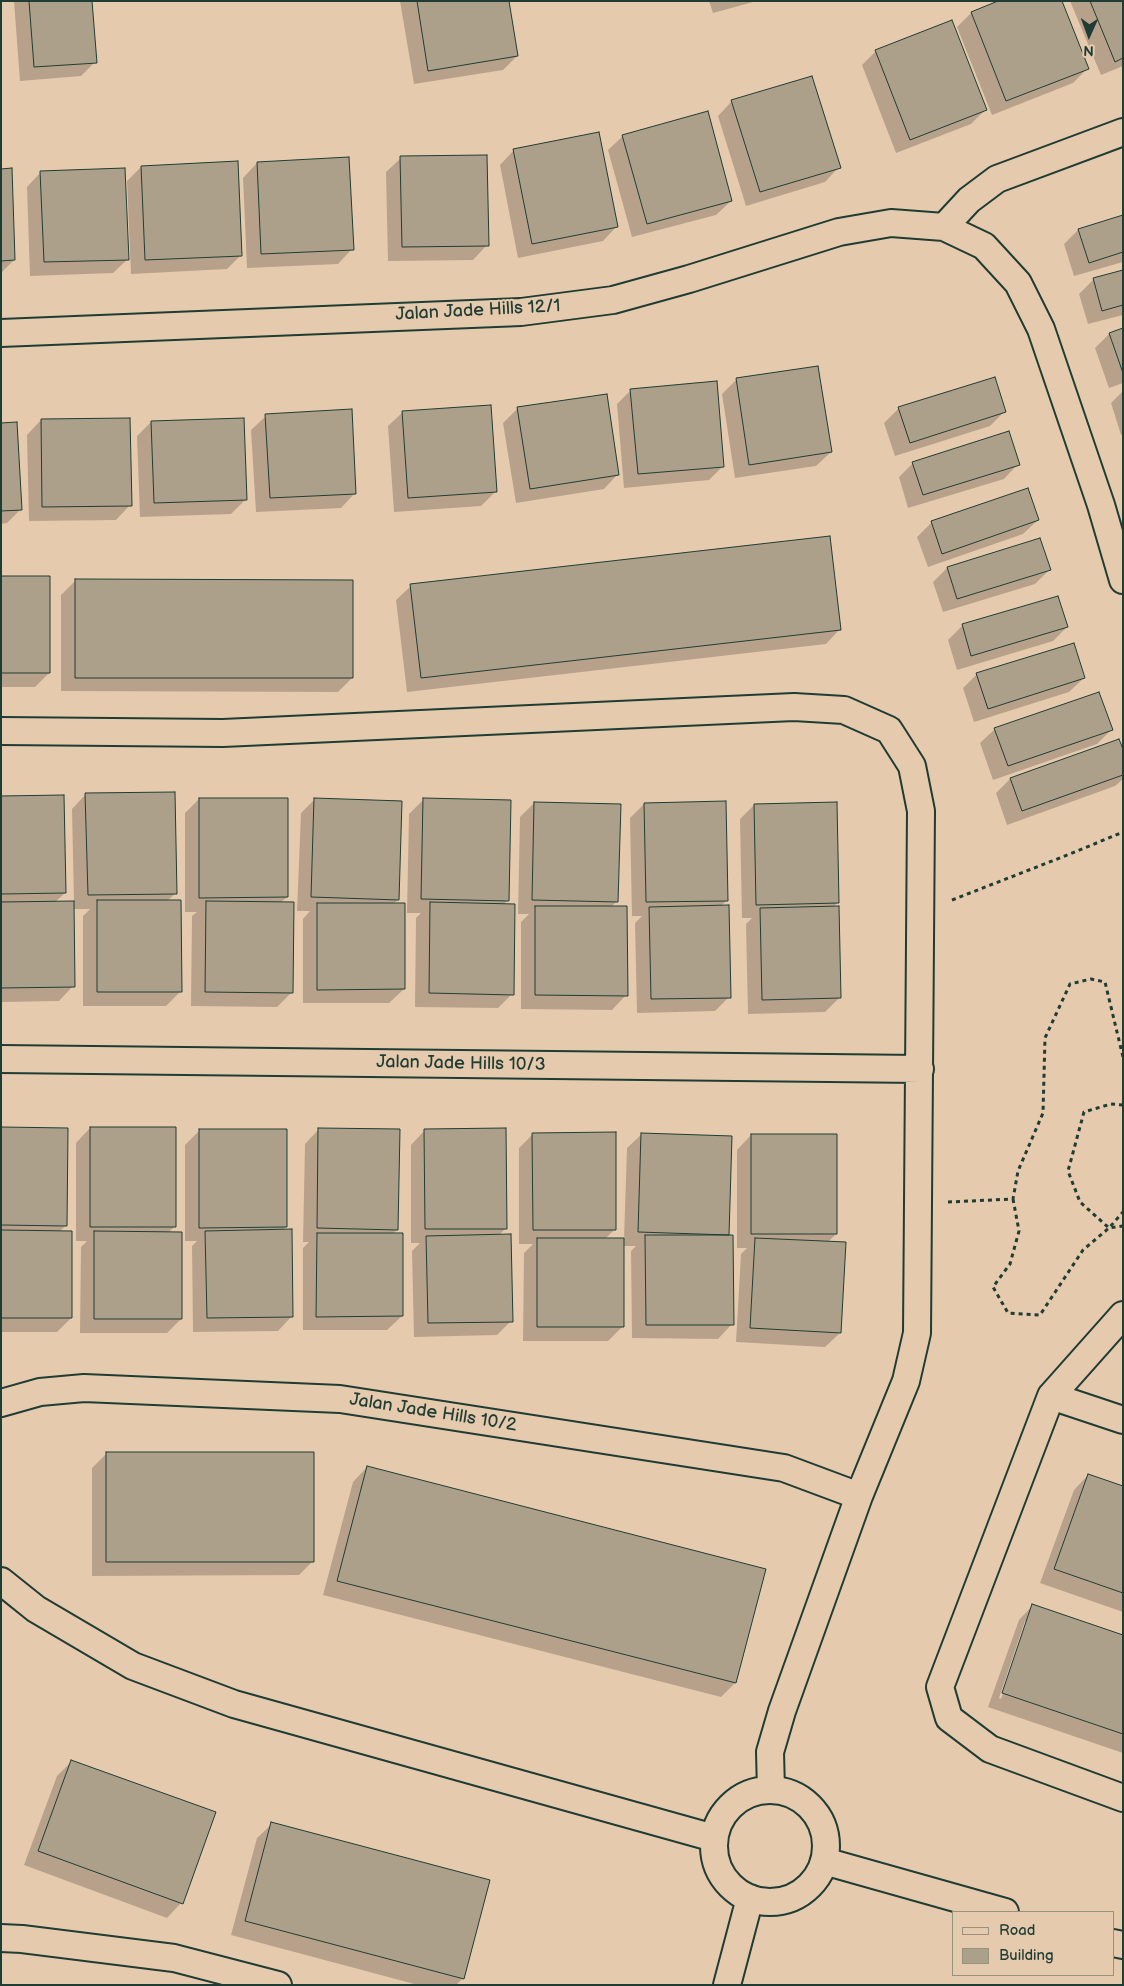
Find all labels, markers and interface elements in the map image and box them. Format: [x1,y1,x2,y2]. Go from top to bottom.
north arrow [1064,10,1114,60]
text: N [1083,42,1094,59]
street label: Jalan Jade Hills 12/1 [395,296,561,326]
street label: Jalan Jade Hills 10/3 [376,1052,546,1076]
street label: Jalan Jade Hills 10/2 [348,1389,518,1437]
legend [952,1911,1114,1976]
text: Road [999,1921,1035,1940]
text: Building [999,1946,1054,1965]

